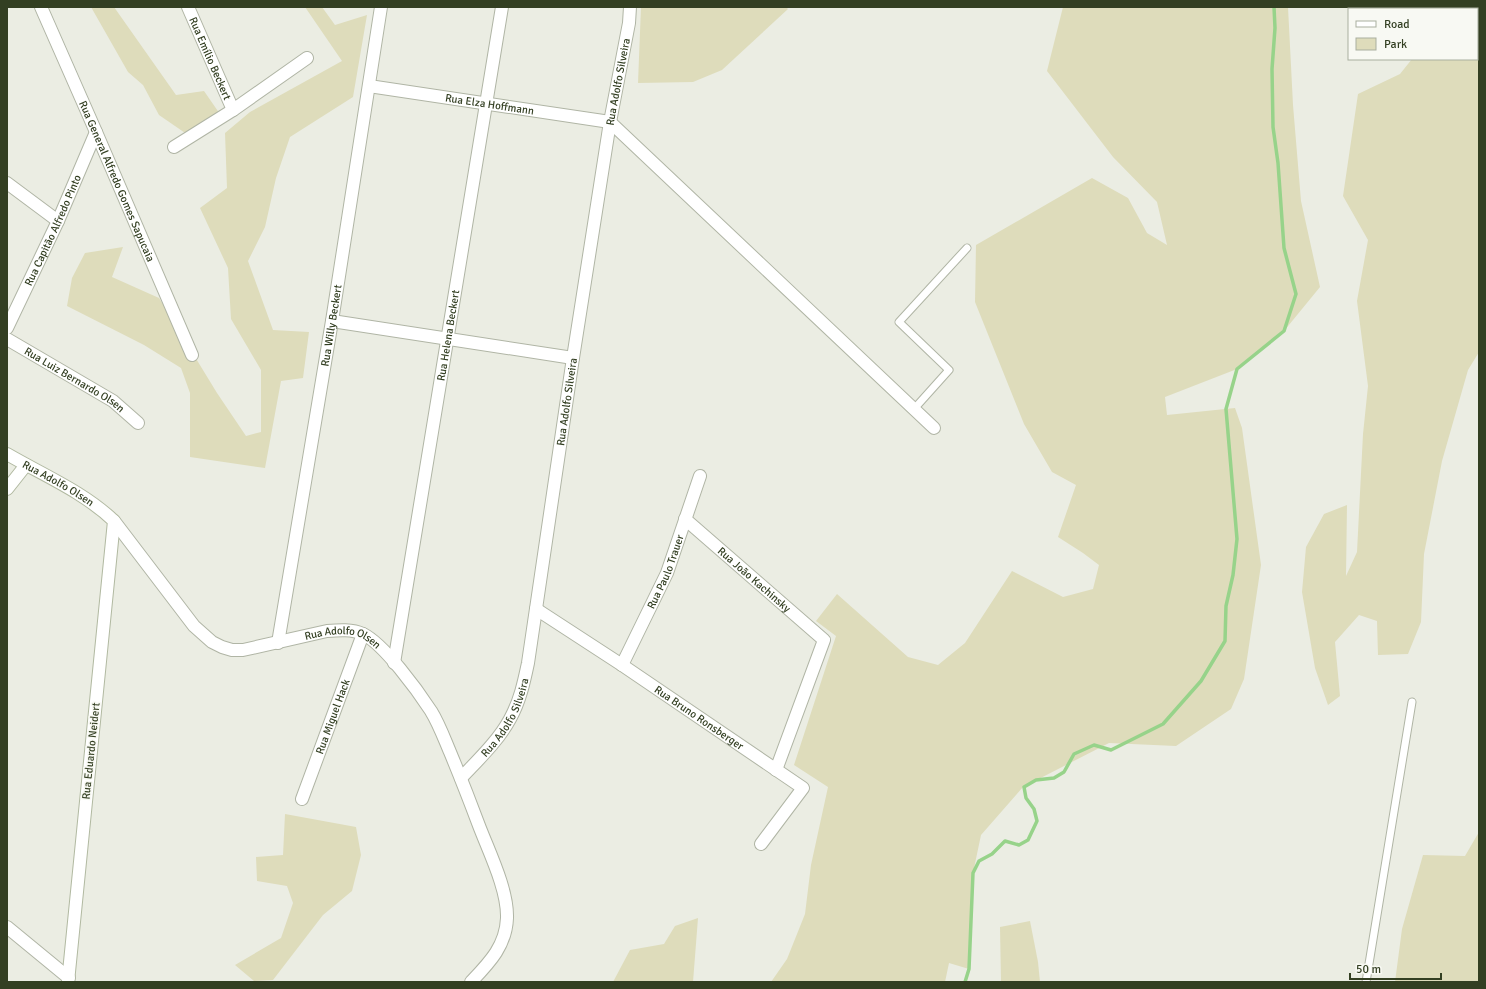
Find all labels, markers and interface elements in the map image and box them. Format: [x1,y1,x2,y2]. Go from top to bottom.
legend [1348,8,1478,60]
street label: Rua Emílio Beckert [187,15,234,102]
text: Road [1384,17,1410,32]
street label: Rua Adolfo Silveira [603,37,633,126]
text: Park [1384,37,1407,52]
street label: Rua Elza Hoffmann [444,91,535,117]
street label: Rua General Alfredo Gomes Sapucaia [77,99,158,264]
street label: Rua Capitão Alfredo Pinto [22,172,84,288]
street label: Rua Willy Beckert [318,283,344,367]
street label: Rua Helena Beckert [434,289,462,382]
street label: Rua Luiz Bernardo Olsen [22,344,128,415]
street label: Rua Adolfo Silveira [554,357,580,447]
street label: Rua Adolfo Olsen [20,457,97,509]
street label: Rua Paulo Trauer [644,533,686,611]
street label: Rua João Kachinsky [715,544,794,615]
street label: Rua Adolfo Olsen [303,624,384,651]
street label: Rua Adolfo Silveira [478,676,531,759]
street label: Rua Miguel Hack [313,677,352,756]
street label: Rua Bruno Ronsberger [652,683,746,752]
street label: Rua Eduardo Neidert [79,702,103,800]
scale bar [1350,955,1441,981]
text: 50 m [1356,962,1381,977]

